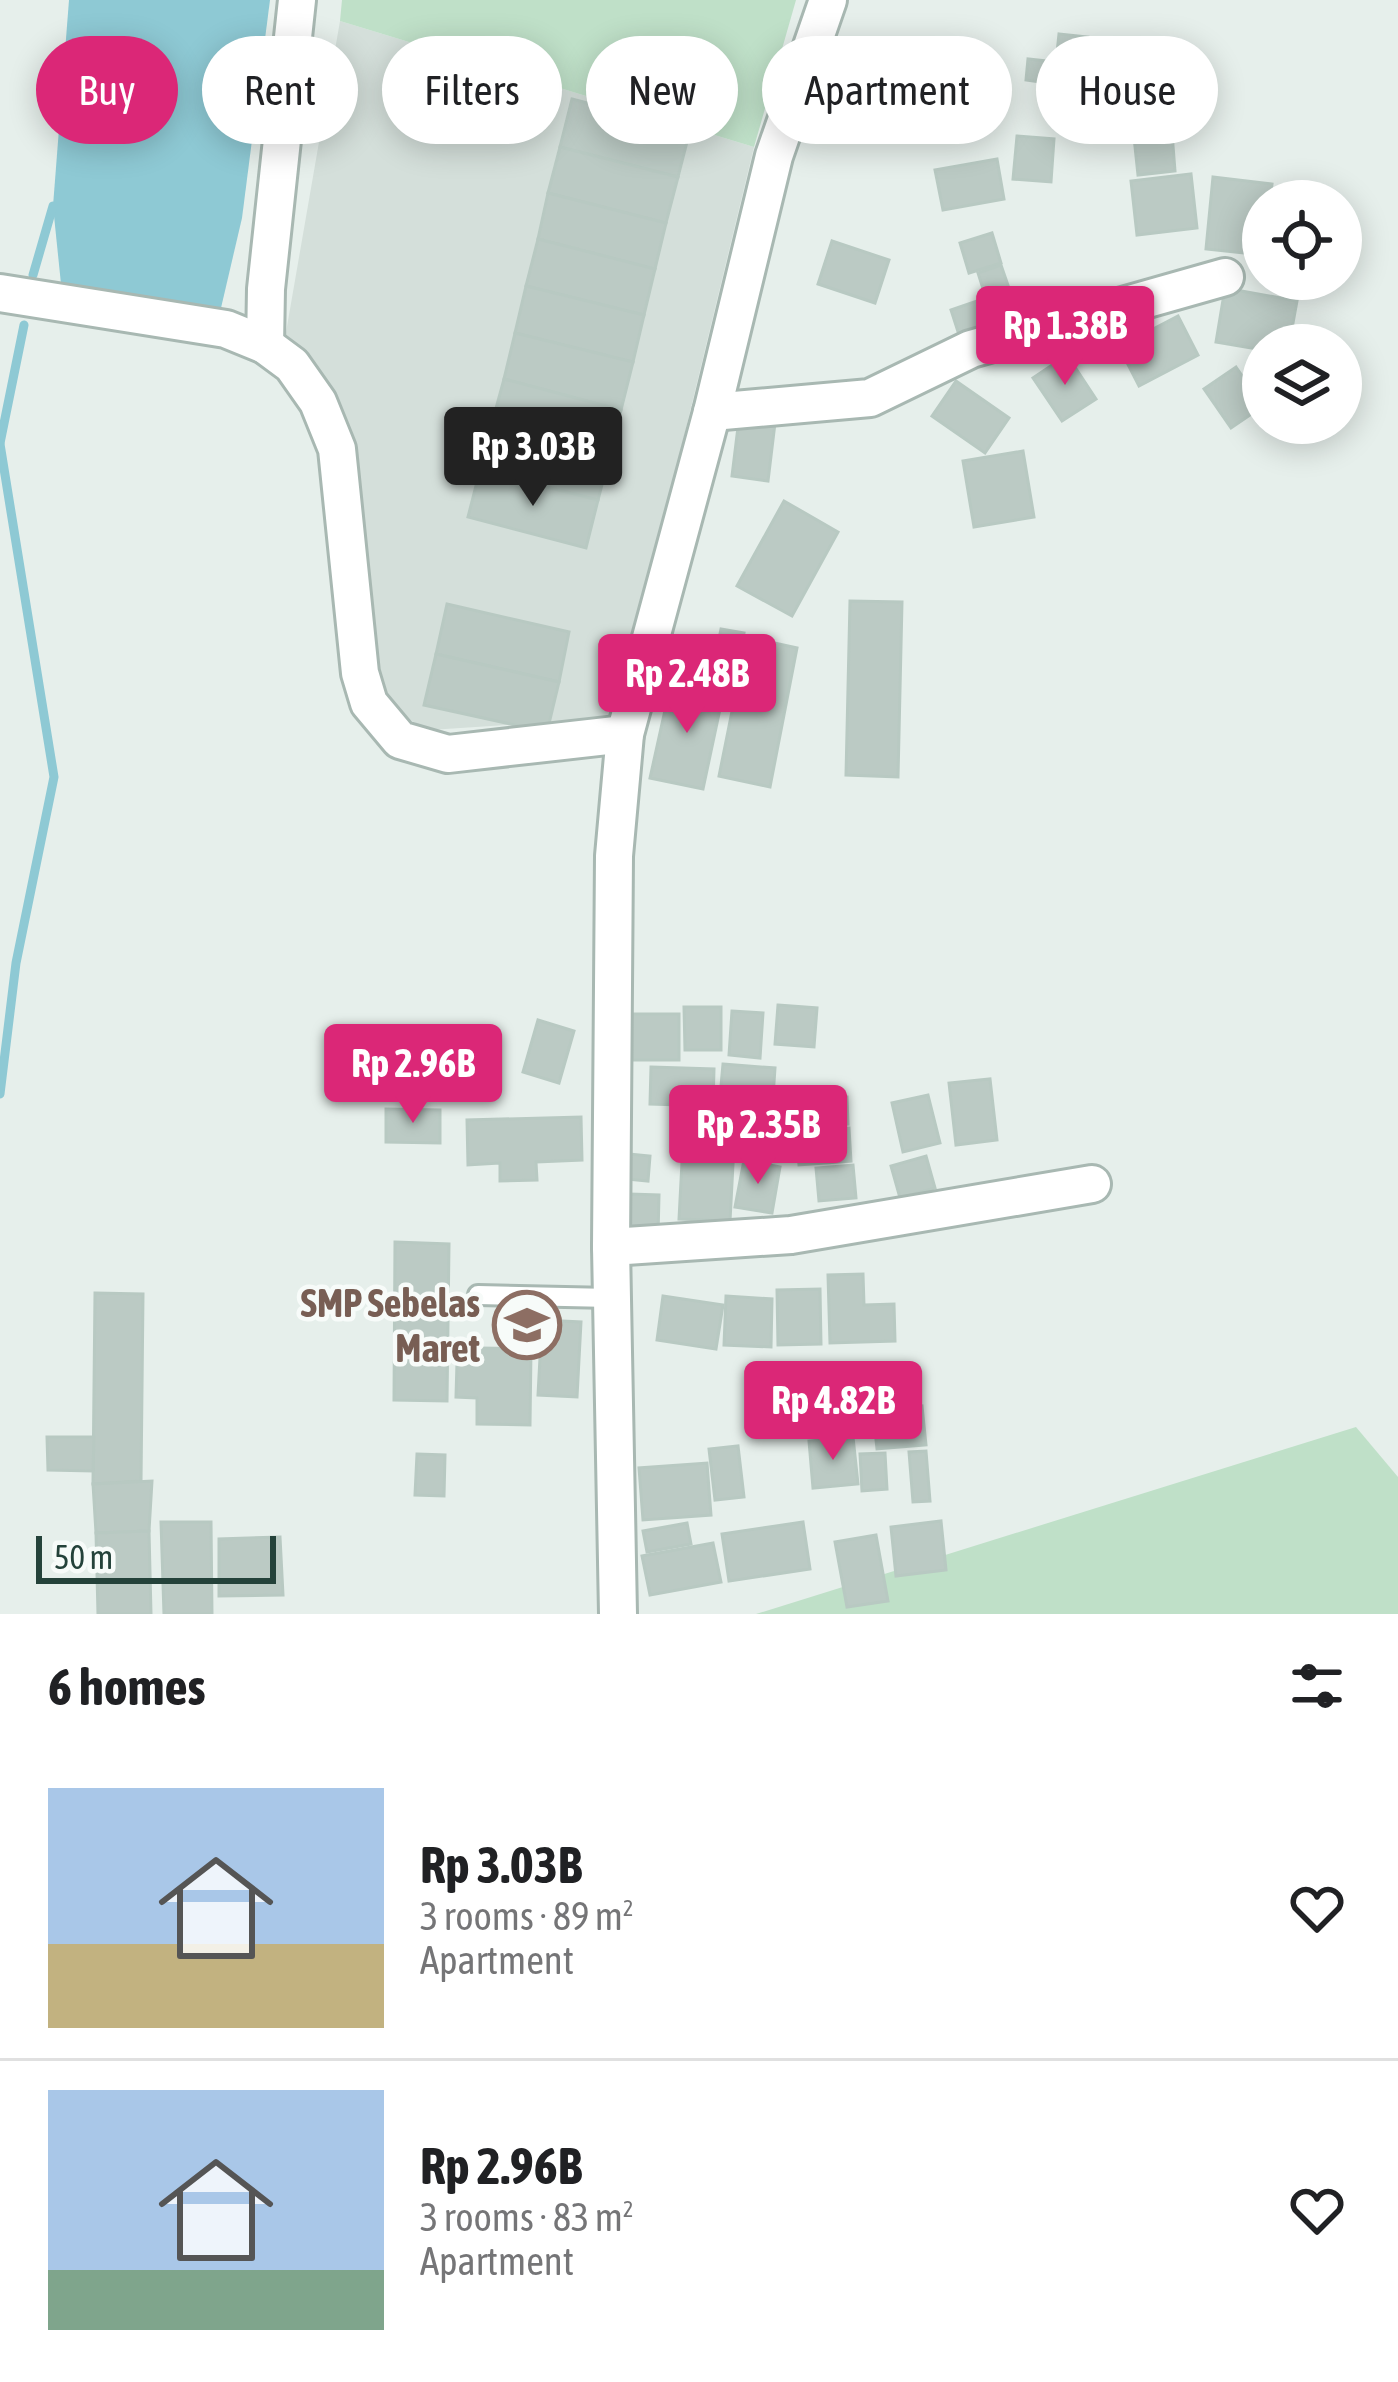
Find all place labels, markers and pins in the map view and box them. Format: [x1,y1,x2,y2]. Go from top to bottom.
pin: Rp 1.38B [941,286,1189,388]
pin: Rp 3.03B [409,407,657,509]
pin: Rp 2.48B [563,634,811,736]
pin: Rp 2.96B [289,1024,537,1126]
pin: Rp 2.35B [634,1085,882,1187]
place label: SMP Sebelas Maret [301,1281,481,1370]
school or university icon: SMP Sebelas Maret [492,1290,562,1360]
pin: Rp 4.82B [709,1361,957,1463]

